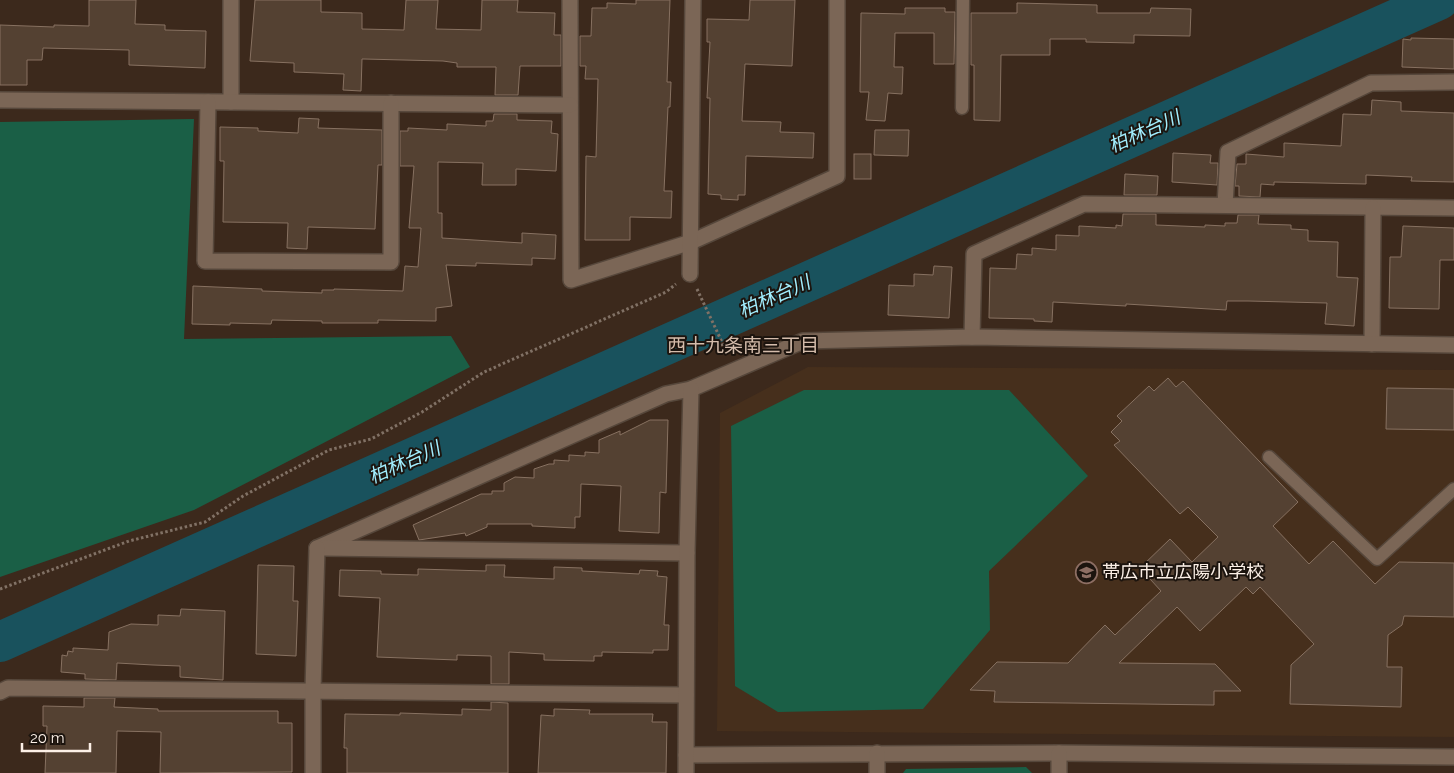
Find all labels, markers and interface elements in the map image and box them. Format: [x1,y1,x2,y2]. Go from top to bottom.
water label: 柏林台川 [1105,105,1185,157]
water label: 柏林台川 [735,270,815,322]
district label: 西十九条南三丁目 [667,334,819,356]
water label: 柏林台川 [365,436,445,488]
school or university icon: 帯広市立広陽小学校 [1074,560,1098,584]
place label: 帯広市立広陽小学校 [1102,561,1264,582]
scale bar [22,720,90,752]
text: 20 m [30,729,65,747]

